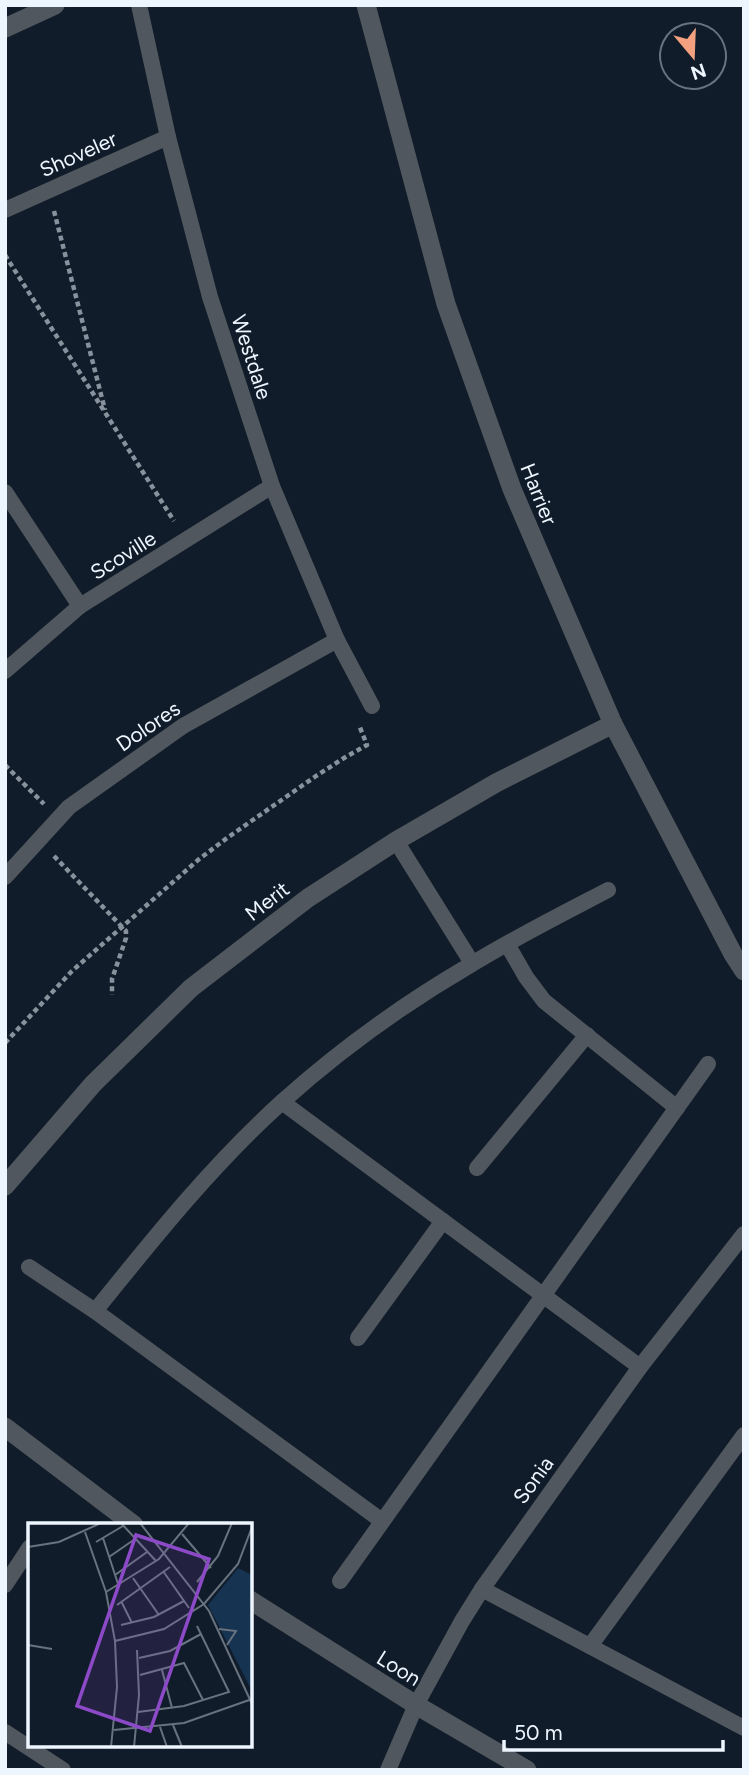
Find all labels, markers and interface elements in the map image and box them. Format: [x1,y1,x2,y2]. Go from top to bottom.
north arrow [658,21,728,91]
text: N [688,58,709,85]
street label: Shoveler [36,126,120,182]
street label: Westdale [227,312,277,402]
street label: Harrier [515,460,563,528]
street label: Scoville [86,525,160,585]
street label: Dolores [111,696,185,756]
street label: Merit [240,876,294,926]
street label: Sonia [507,1451,559,1509]
inset map [28,1523,252,1747]
street label: Loon [372,1645,426,1691]
scale bar [504,1708,723,1752]
text: 50 m [514,1720,563,1745]

